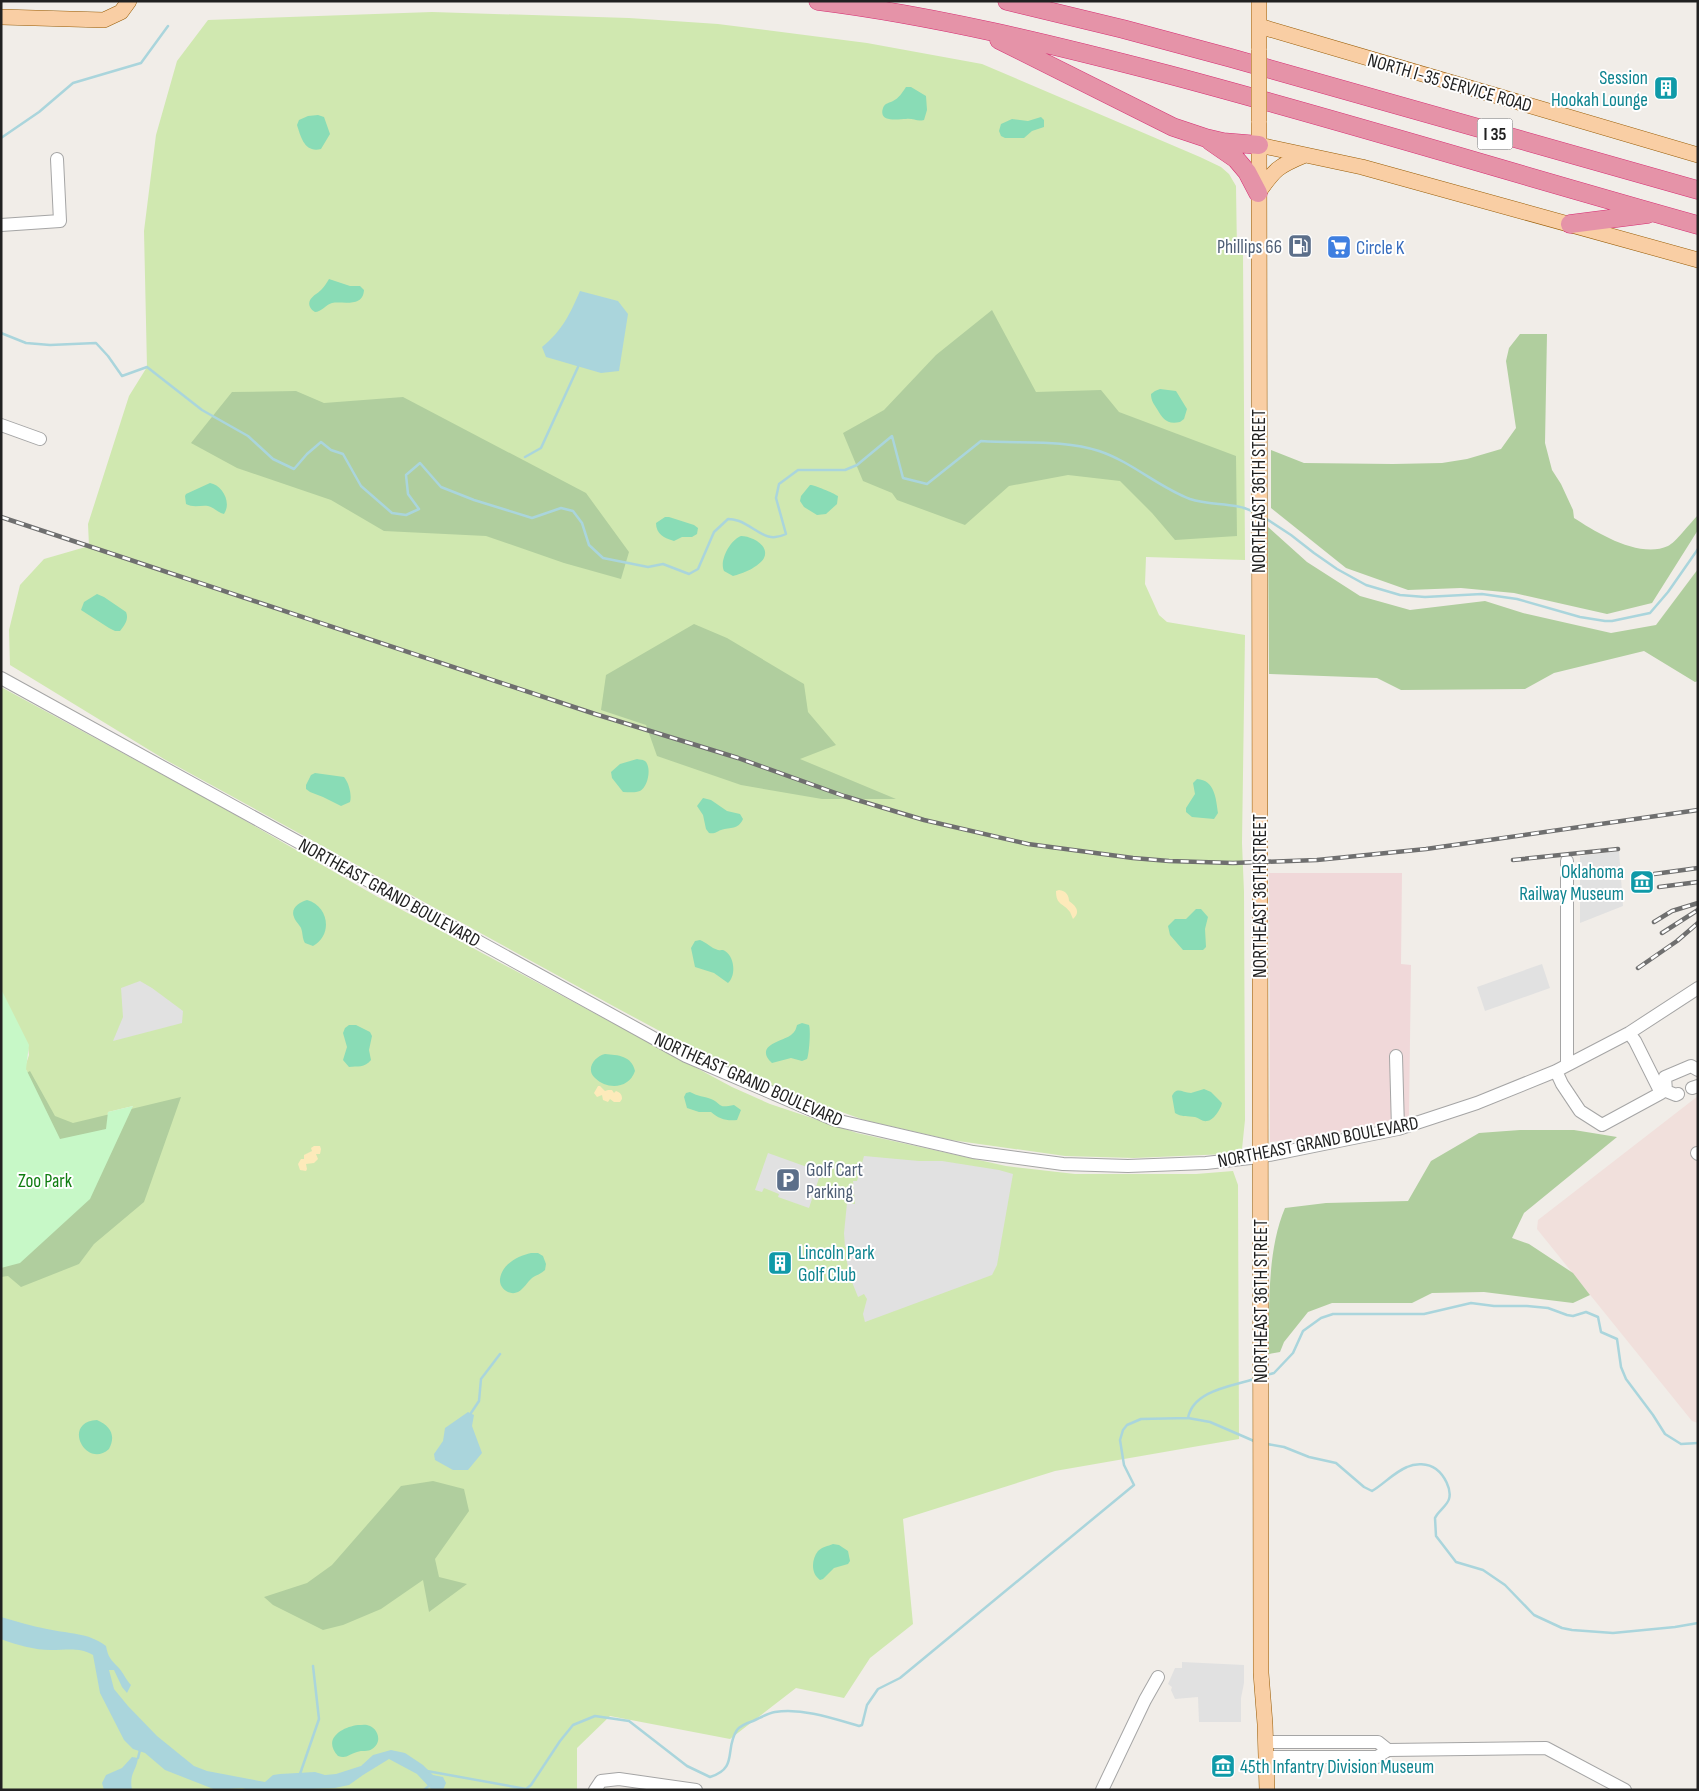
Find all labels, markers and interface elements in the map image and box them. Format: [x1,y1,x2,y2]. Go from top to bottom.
street label: NORTH I-35 SERVICE ROAD [1365,49,1534,118]
place label: Session Hookah Lounge [1551,67,1648,112]
building icon: Session Hookah Lounge [1653,75,1679,101]
road number: I 35 [1478,118,1512,150]
fuel station icon: Phillips 66 [1287,233,1313,259]
supermarket icon: Circle K [1326,234,1352,260]
place label: Phillips 66 [1217,236,1282,259]
place label: Circle K [1356,237,1405,260]
street label: NORTHEAST 36TH STREET [1248,409,1271,573]
street label: NORTHEAST 36TH STREET [1249,814,1272,978]
street label: NORTHEAST GRAND BOULEVARD [294,834,484,953]
place label: Oklahoma Railway Museum [1519,861,1624,906]
museum icon: Oklahoma Railway Museum [1629,869,1655,895]
street label: NORTHEAST GRAND BOULEVARD [650,1028,846,1132]
street label: NORTHEAST GRAND BOULEVARD [1216,1112,1421,1173]
place label: Golf Cart Parking [806,1159,863,1204]
parking icon: Golf Cart Parking [775,1167,801,1193]
park label: Zoo Park [18,1170,73,1193]
street label: NORTHEAST 36TH STREET [1250,1219,1273,1383]
place label: Lincoln Park Golf Club [798,1242,875,1287]
building icon: Lincoln Park Golf Club [767,1250,793,1276]
museum icon: 45th Infantry Division Museum [1210,1753,1236,1779]
place label: 45th Infantry Division Museum [1240,1756,1434,1779]

